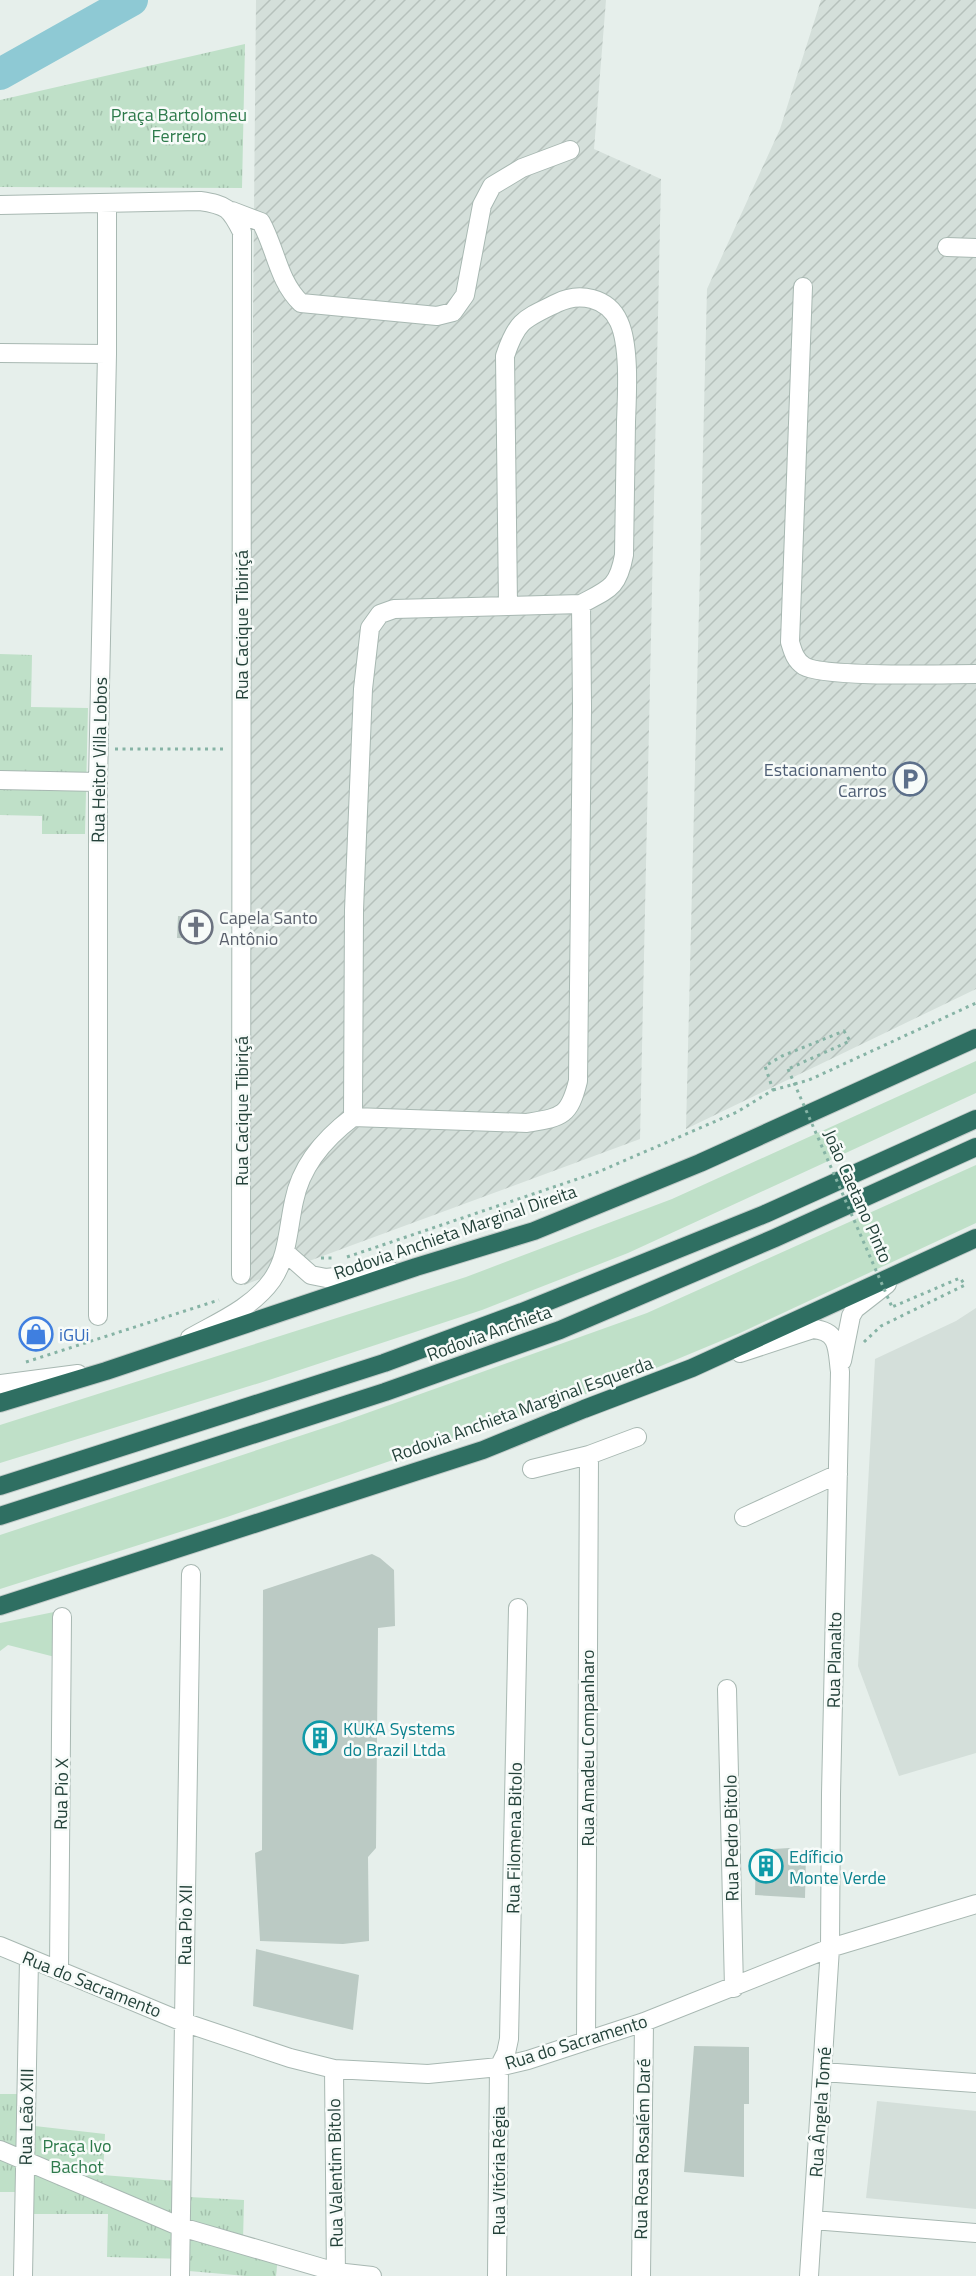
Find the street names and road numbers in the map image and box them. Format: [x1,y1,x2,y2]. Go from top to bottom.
street label: Rua Cacique Tibiriçá [228,550,255,700]
street label: Rua Heitor Villa Lobos [84,677,114,843]
street label: Rua Cacique Tibiriçá [228,1036,255,1186]
street label: João Caetano Pinto [816,1125,900,1267]
street label: Rodovia Anchieta Marginal Direita [330,1178,580,1286]
street label: Rodovia Anchieta [423,1298,555,1368]
street label: Rodovia Anchieta Marginal Esquerda [388,1349,656,1469]
street label: Rua Planalto [820,1612,848,1708]
street label: Rua Amadeu Companharo [574,1649,601,1847]
street label: Rua Pio X [47,1758,75,1830]
street label: Rua Filomena Bitolo [499,1762,529,1914]
street label: Rua Pedro Bitolo [716,1774,746,1902]
street label: Rua Pio XII [171,1884,199,1966]
street label: Rua do Sacramento [18,1944,166,2024]
street label: Rua do Sacramento [501,2007,651,2077]
street label: Rua Ângela Tomé [802,2046,838,2178]
street label: Rua Rosa Rosalém Daré [627,2058,657,2240]
street label: Rua Leão XIII [12,2068,40,2166]
street label: Rua Valentim Bitolo [320,2098,350,2248]
street label: Rua Vitória Régia [485,2106,512,2236]

